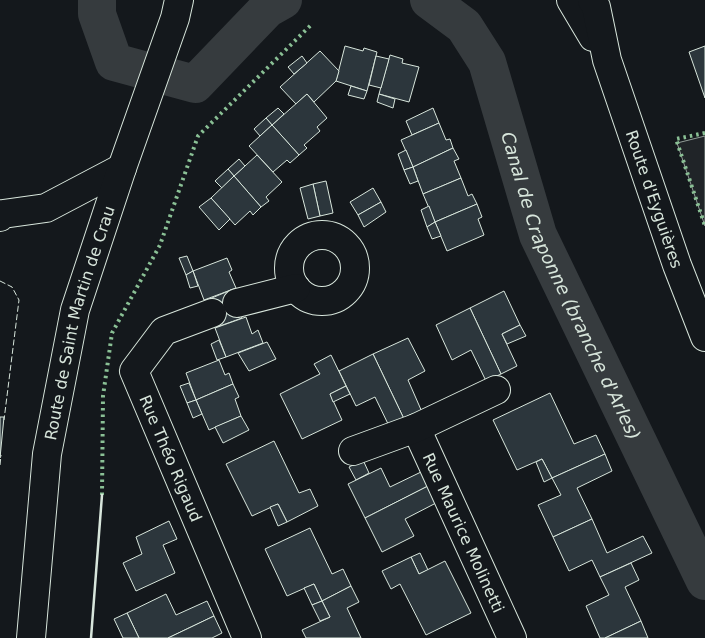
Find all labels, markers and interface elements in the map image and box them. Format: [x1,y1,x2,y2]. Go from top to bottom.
street label: Route d'Eyguières [622,127,687,270]
water label: Canal de Craponne (branche d'Arles) [498,129,646,443]
street label: Route de Saint Martin de Crau [40,203,118,442]
street label: Rue Théo Rigaud [136,392,206,525]
street label: Rue Maurice Molinetti [419,450,509,615]

